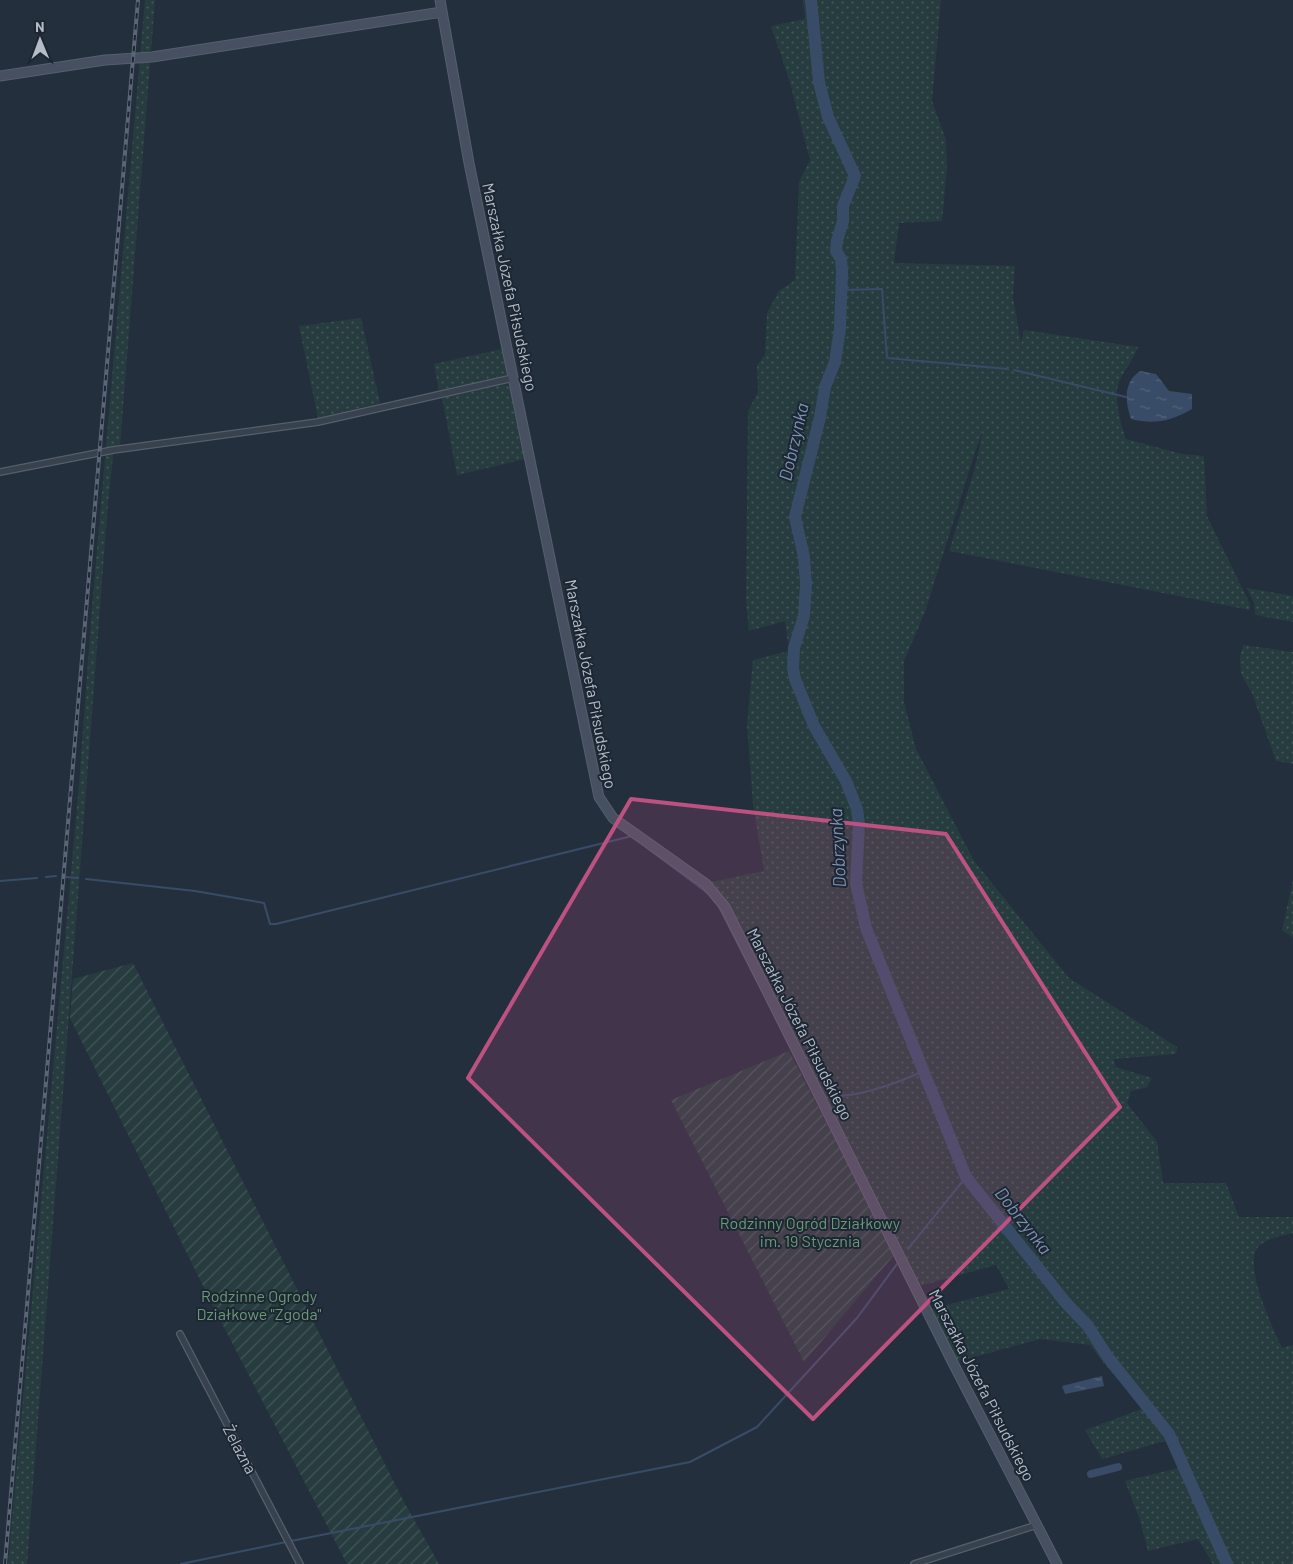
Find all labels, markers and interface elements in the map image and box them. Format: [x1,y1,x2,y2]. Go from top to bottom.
north arrow [15,15,65,65]
text: N [35,18,45,35]
street label: Marszałka Józefa Piłsudskiego [479,181,542,393]
water label: Dobrzynka [773,401,813,483]
street label: Marszałka Józefa Piłsudskiego [562,578,621,790]
water label: Dobrzynka [824,808,850,888]
street label: Marszałka Józefa Piłsudskiego [744,925,857,1123]
water label: Dobrzynka [991,1182,1057,1258]
park label: Rodzinny Ogród Działkowy im. 19 Stycznia [720,1213,901,1250]
park label: Rodzinne Ogrody Działkowe "Zgoda" [197,1286,321,1323]
street label: Marszałka Józefa Piłsudskiego [926,1286,1039,1484]
street label: Żelazna [220,1421,261,1477]

